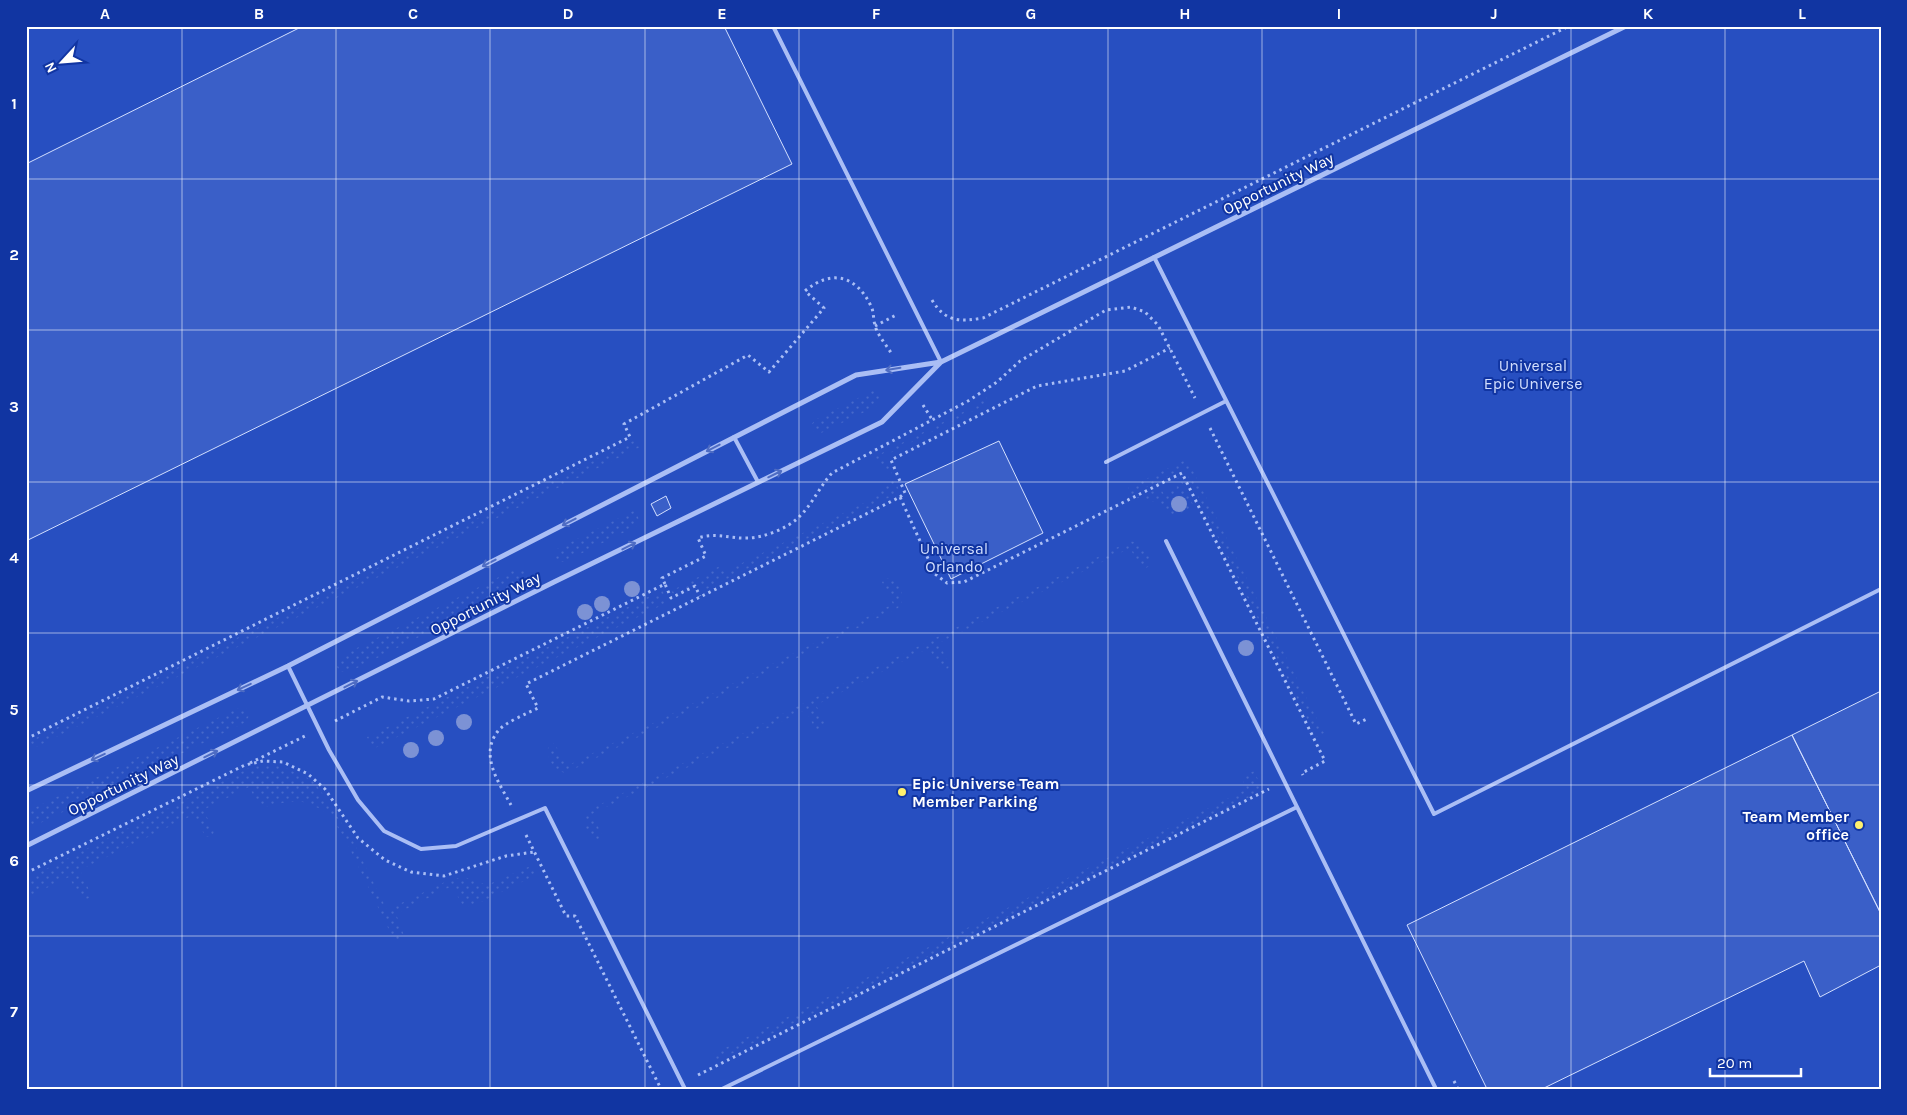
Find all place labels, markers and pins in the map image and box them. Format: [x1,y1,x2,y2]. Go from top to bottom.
place label: Epic Universe Team Member Parking [912,774,1059,811]
marker: Epic Universe Team Member Parking [896,786,908,798]
place label: Team Member office [1743,807,1850,844]
marker: Team Member office [1853,819,1865,831]

